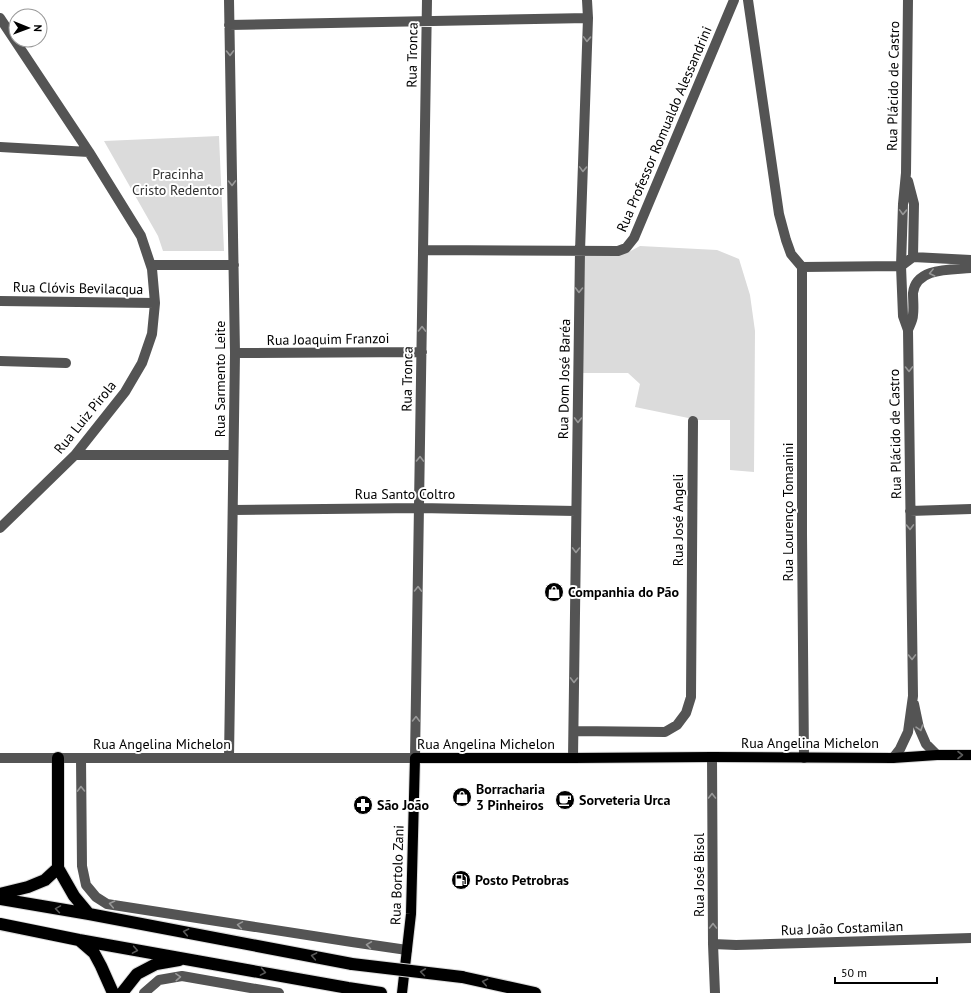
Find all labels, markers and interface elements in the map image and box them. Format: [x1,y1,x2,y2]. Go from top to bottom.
north arrow [8,8,48,48]
street label: Rua Plácido de Castro [883,21,903,151]
street label: Rua Tronca [402,22,422,88]
street label: Rua Professor Romualdo Alessandrini [612,23,716,235]
text: N [31,24,45,32]
one-way arrow [583,36,591,42]
one-way arrow [226,50,234,56]
park label: Pracinha Cristo Redentor [132,165,224,199]
one-way arrow [578,166,587,172]
one-way arrow [228,180,236,186]
one-way arrow [898,209,907,215]
one-way arrow [929,268,936,277]
street label: Rua Clóvis Bevilacqua [13,278,143,298]
one-way arrow [575,287,583,293]
street label: Rua Dom José Baréa [554,319,574,439]
street label: Rua Sarmento Leite [211,321,229,437]
one-way arrow [418,326,426,332]
street label: Rua Joaquim Franzoi [266,329,390,349]
street label: Rua Tronca [397,346,417,412]
one-way arrow [905,366,913,372]
street label: Rua Plácido de Castro [885,369,905,499]
street label: Rua Luiz Pirola [50,377,120,457]
one-way arrow [573,417,582,423]
street label: Rua Lourenço Tomanini [779,443,797,581]
one-way arrow [416,456,424,462]
street label: Rua José Angeli [669,474,687,566]
street label: Rua Santo Coltro [355,485,455,503]
one-way arrow [906,524,915,530]
one-way arrow [572,547,580,553]
shop icon: Companhia do Pão [543,581,565,603]
place label: Companhia do Pão [568,583,680,601]
one-way arrow [414,586,422,592]
one-way arrow [908,654,916,660]
one-way arrow [570,677,578,683]
one-way arrow [412,716,420,722]
one-way arrow [915,724,924,731]
street label: Rua Angelina Michelon [741,734,879,752]
street label: Rua Angelina Michelon [93,735,231,753]
street label: Rua Angelina Michelon [417,735,555,753]
one-way arrow [957,751,963,759]
place label: Borracharia 3 Pinheiros [476,780,545,814]
one-way arrow [77,786,85,792]
shop icon: Borracharia 3 Pinheiros [451,786,473,808]
cafe icon: Sorveteria Urca [554,789,576,811]
place label: Sorveteria Urca [579,791,670,809]
one-way arrow [708,793,716,799]
pharmacy icon: São João [352,794,374,816]
place label: São João [377,796,430,814]
street label: Rua Bortolo Zani [386,825,408,925]
street label: Rua José Bisol [690,833,708,917]
fuel station icon: Posto Petrobras [450,869,472,891]
place label: Posto Petrobras [475,871,569,889]
one-way arrow [109,901,115,909]
one-way arrow [55,905,61,913]
street label: Rua João Costamilan [780,917,904,939]
one-way arrow [237,921,243,930]
one-way arrow [709,923,717,929]
one-way arrow [183,928,189,937]
one-way arrow [366,941,372,950]
one-way arrow [132,945,138,953]
one-way arrow [310,953,317,961]
scale bar [835,959,937,985]
text: 50 m [841,965,867,980]
one-way arrow [259,968,266,976]
one-way arrow [420,968,426,977]
one-way arrow [175,973,181,981]
one-way arrow [482,979,488,987]

